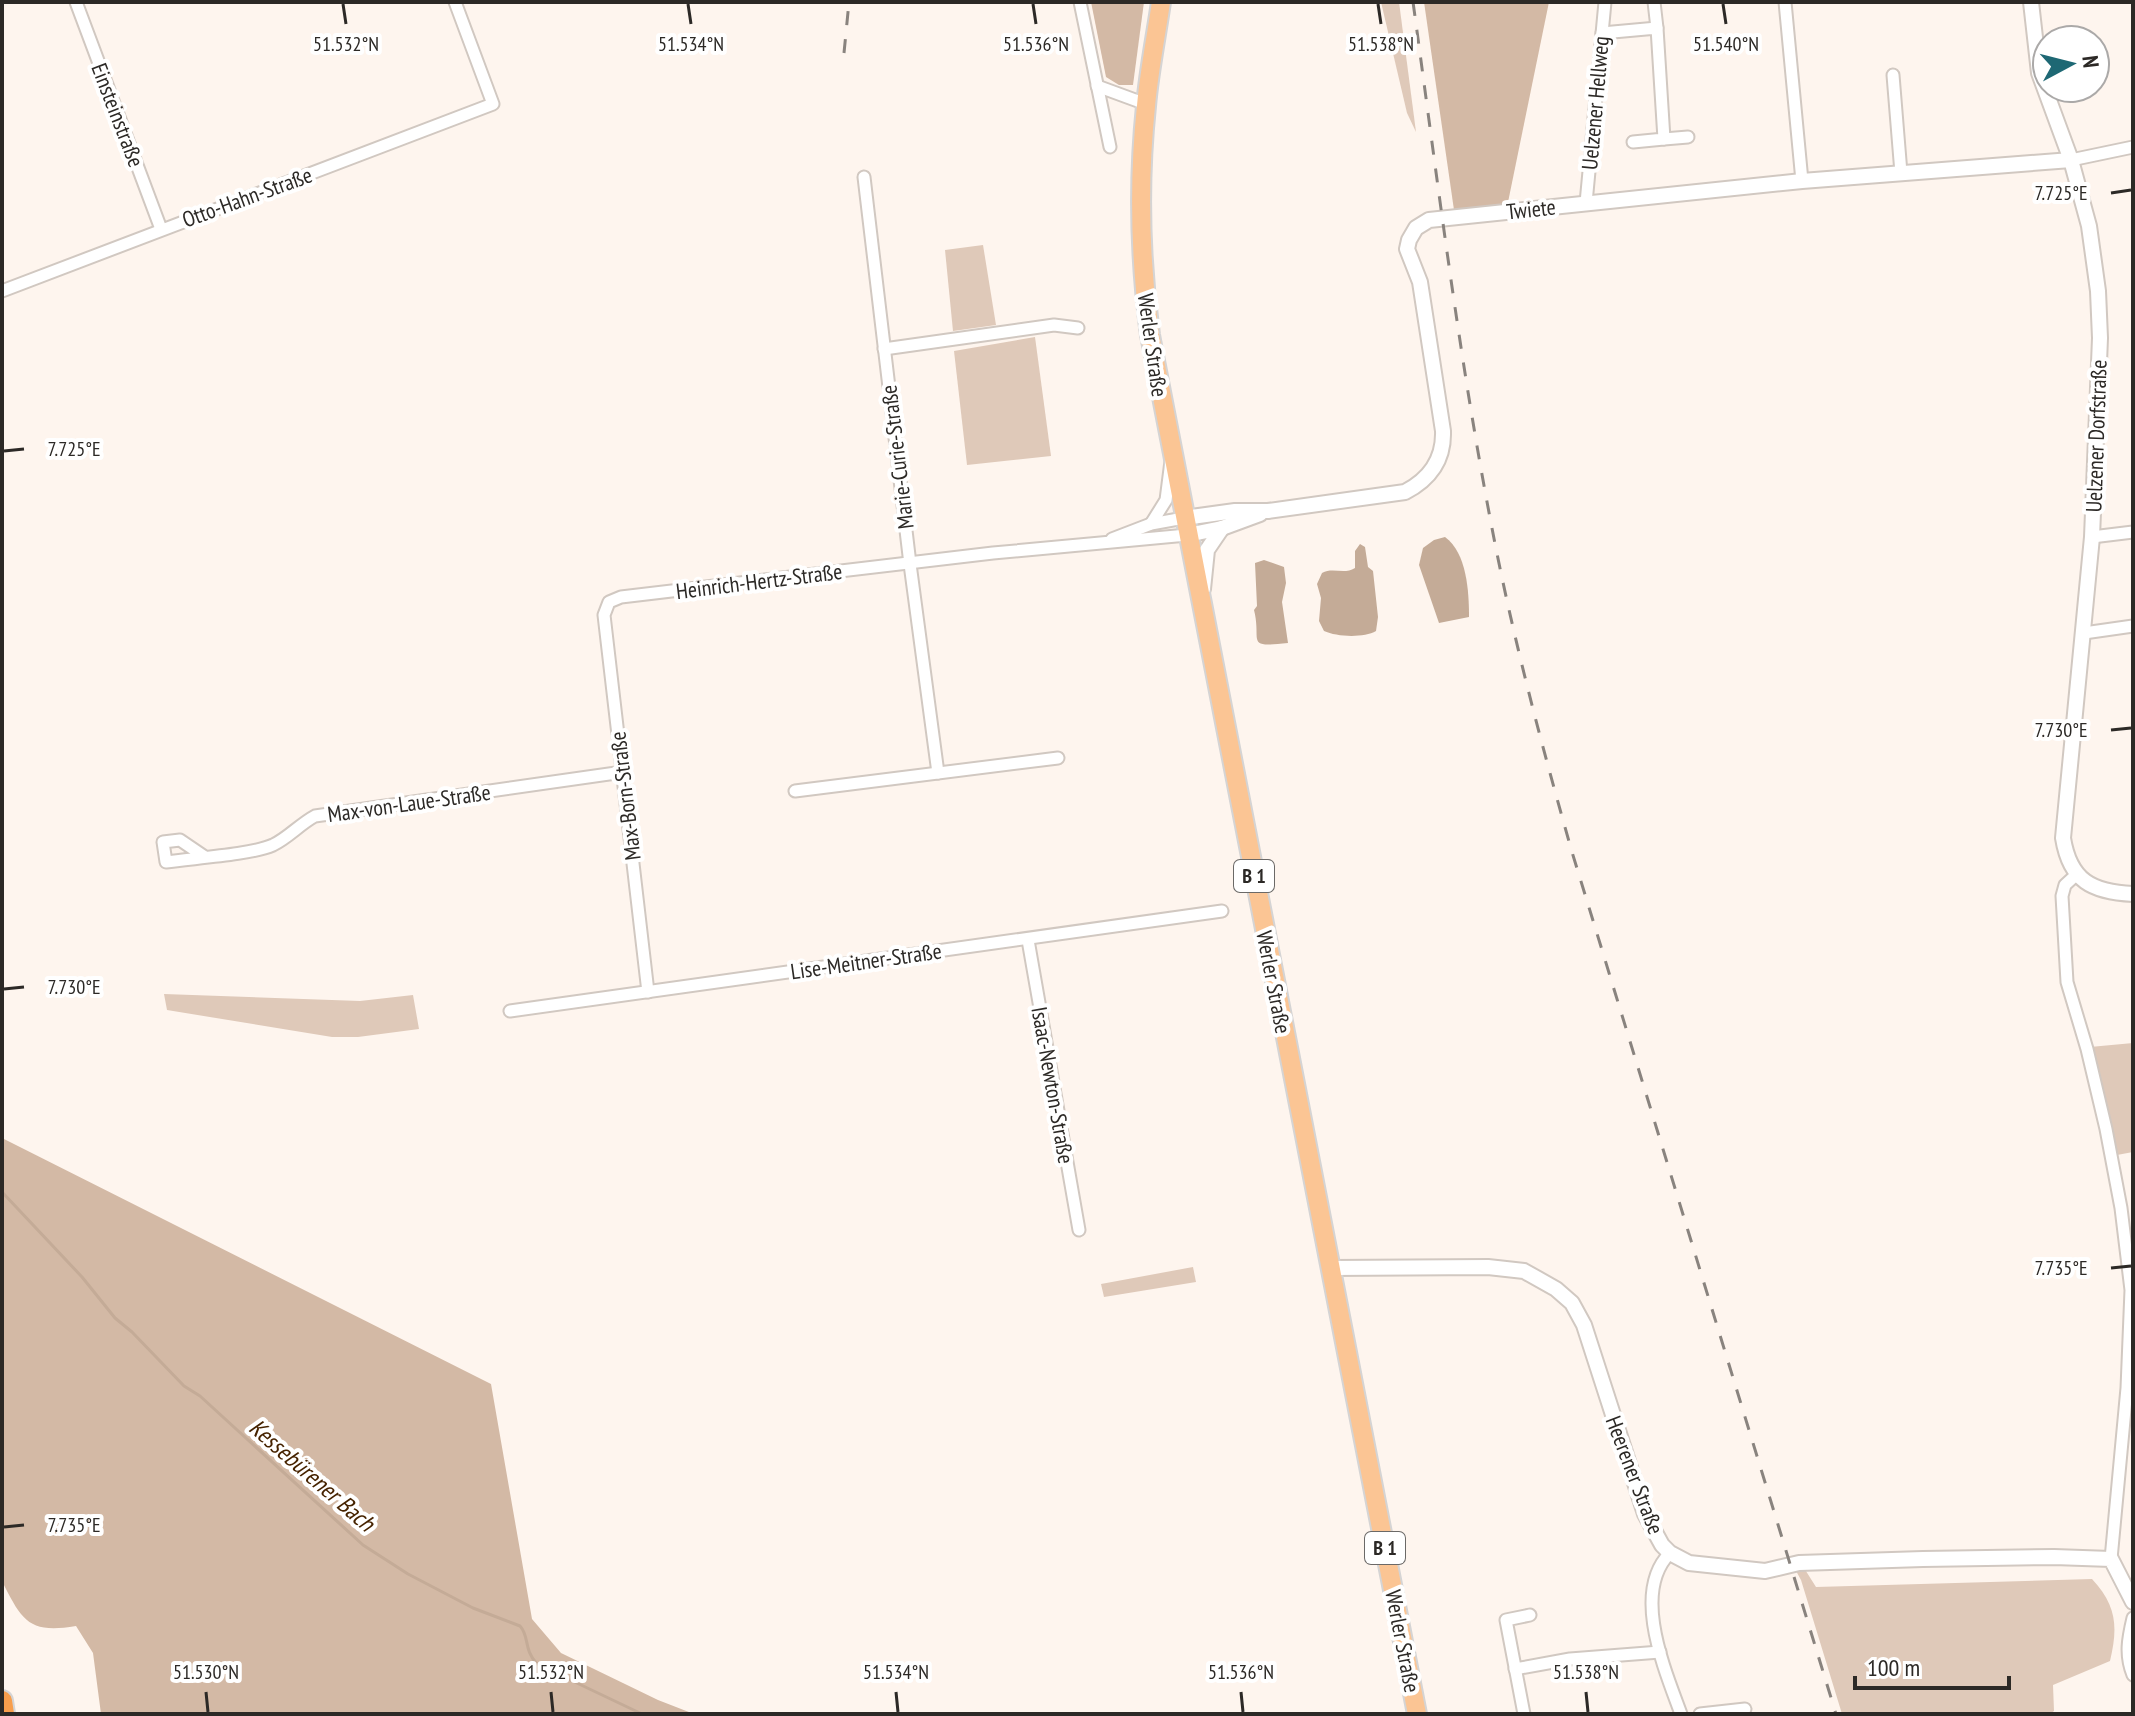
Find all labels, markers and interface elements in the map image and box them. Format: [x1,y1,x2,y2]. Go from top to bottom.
north arrow [2031,24,2111,104]
text: 51.532°N [313,31,379,57]
text: 51.534°N [658,31,724,57]
text: 51.536°N [1003,31,1069,57]
text: 51.538°N [1348,31,1414,57]
text: 51.540°N [1693,31,1759,57]
street label: Uelzener Hellweg [1575,35,1615,171]
text: N [2076,54,2105,69]
street label: Einsteinstraße [85,59,151,171]
street label: Otto-Hahn-Straße [178,161,316,233]
text: 7.725°E [2034,180,2088,206]
street label: Twiete [1505,192,1557,226]
street label: Werler Straße [1132,291,1174,399]
street label: Uelzener Dorfstraße [2079,359,2113,513]
street label: Marie-Curie-Straße [874,383,920,531]
text: 7.725°E [47,436,101,462]
street label: Heinrich-Hertz-Straße [674,557,844,605]
text: 7.730°E [2034,717,2088,743]
street label: Max-Born-Straße [603,730,647,862]
street label: Max-von-Laue-Straße [326,778,492,828]
road number: B 1 [1234,860,1274,892]
street label: Werler Straße [1250,928,1298,1036]
street label: Lise-Meitner-Straße [789,937,943,985]
text: 7.730°E [47,974,101,1000]
street label: Isaac-Newton-Straße [1025,1004,1081,1166]
text: 7.735°E [2034,1255,2088,1281]
water label: Kessebürener Bach [243,1412,382,1539]
street label: Heerener Straße [1600,1412,1670,1538]
text: 7.735°E [47,1512,101,1538]
road number: B 1 [1365,1532,1405,1564]
street label: Werler Straße [1379,1587,1427,1695]
scale bar [1855,1640,2009,1690]
text: 100 m [1867,1652,1920,1683]
text: 51.530°N [173,1659,239,1685]
text: 51.532°N [518,1659,584,1685]
text: 51.534°N [863,1659,929,1685]
text: 51.536°N [1208,1659,1274,1685]
text: 51.538°N [1553,1659,1619,1685]

